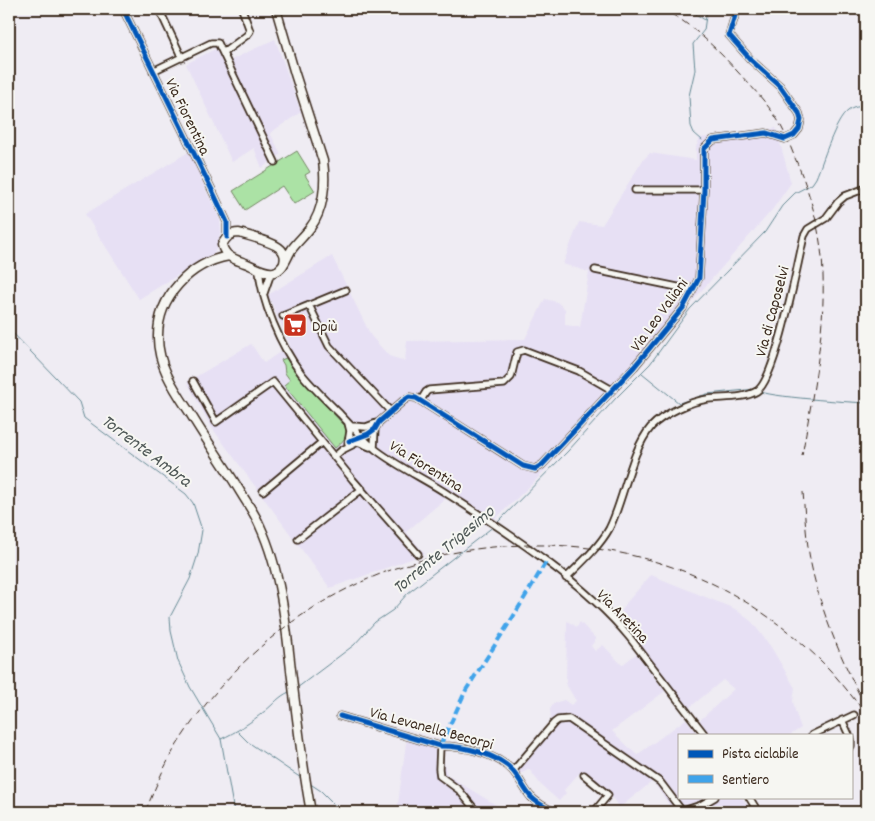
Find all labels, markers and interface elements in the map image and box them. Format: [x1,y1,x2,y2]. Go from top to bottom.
street label: Via Fiorentina [158,75,216,160]
street label: Via di Caposelvi [750,264,797,360]
street label: Via Leo Valiani [625,274,695,357]
supermarket icon: Dpiù [282,312,308,338]
place label: Dpiù [312,316,338,339]
water label: Torrente Ambra [95,410,197,495]
street label: Via Fiorentina [384,435,467,499]
water label: Torrente Trigesimo [388,500,502,601]
street label: Via Aretina [591,585,654,649]
street label: Via Levanella Becorpi [367,702,496,757]
legend [678,734,852,798]
text: Pista ciclabile [722,744,799,766]
text: Sentiero [722,770,770,792]

